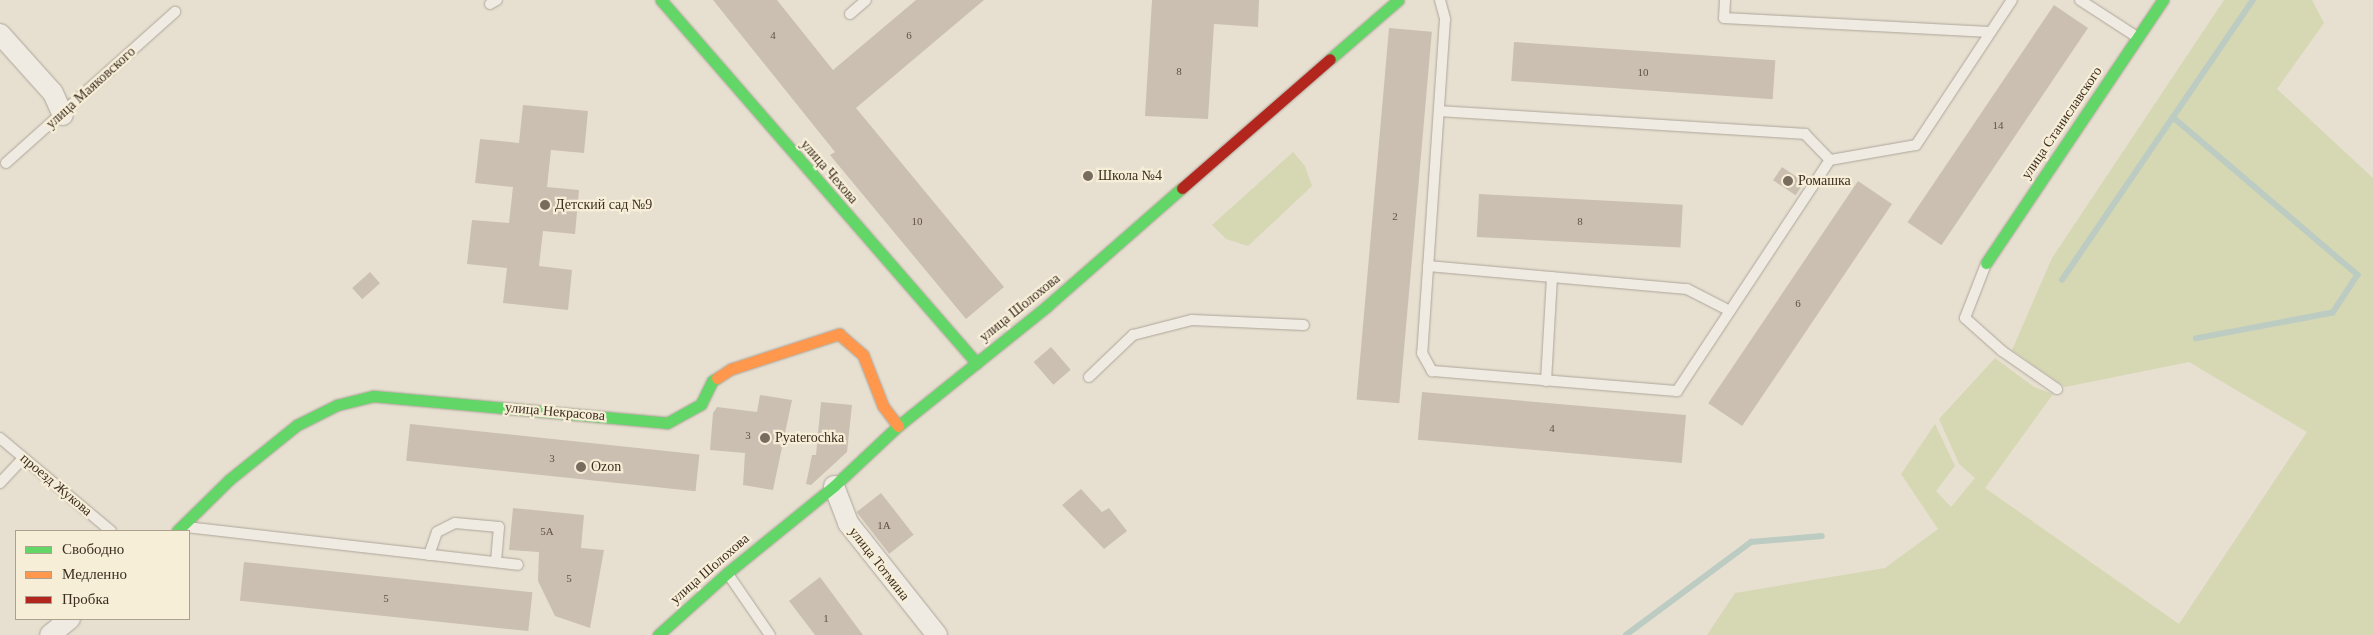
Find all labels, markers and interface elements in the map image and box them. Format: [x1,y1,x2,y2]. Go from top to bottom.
house number: 4 [770,28,776,42]
house number: 6 [906,28,912,42]
street label: улица Маяковского [43,43,139,133]
street label: улица Станиславского [2018,63,2106,183]
house number: 8 [1176,64,1182,78]
house number: 10 [1638,65,1649,79]
house number: 14 [1992,118,2004,132]
street label: улица Чехова [797,137,861,207]
place label: Школа №4 [1098,168,1162,184]
marker: Школа №4 [1082,170,1094,182]
place label: Ромашка [1798,173,1851,189]
marker: Ромашка [1782,175,1794,187]
place label: Детский сад №9 [555,197,652,213]
marker: Детский сад №9 [539,199,551,211]
house number: 2 [1392,209,1398,223]
house number: 10 [912,214,922,228]
house number: 8 [1577,214,1583,228]
street label: улица Шолохова [976,270,1064,346]
house number: 6 [1795,296,1801,310]
street label: улица Некрасова [504,399,606,425]
house number: 4 [1549,421,1555,435]
house number: 3 [745,428,751,442]
place label: Pyaterochka [775,430,844,446]
marker: Pyaterochka [759,432,771,444]
street label: проезд Жукова [17,450,95,520]
house number: 3 [549,451,555,465]
place label: Ozon [591,459,621,475]
marker: Ozon [575,461,587,473]
house number: 1А [877,518,891,532]
house number: 5А [540,524,554,538]
street label: улица Тотмина [845,524,913,604]
legend [15,530,190,620]
street label: улица Шолохова [667,530,753,608]
text: Свободно [62,541,124,557]
text: Медленно [62,566,127,582]
house number: 5 [566,571,572,585]
text: Пробка [62,591,109,607]
house number: 5 [383,591,389,605]
house number: 1 [823,611,829,625]

